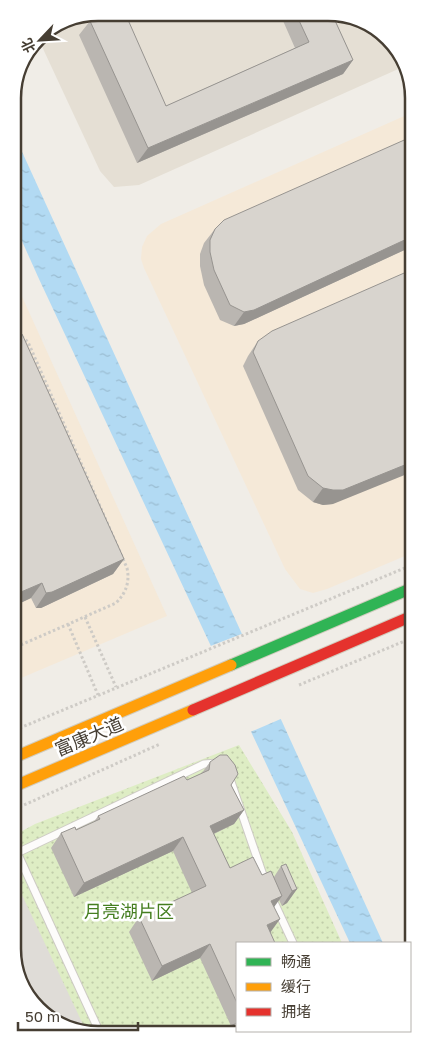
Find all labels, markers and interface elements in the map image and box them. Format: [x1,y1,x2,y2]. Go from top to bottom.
north arrow [15,15,65,65]
text: 北 [17,36,38,56]
street label: 富康大道 [52,712,126,760]
park label: 月亮湖片区 [84,900,174,922]
legend [236,942,411,1032]
text: 畅通 [281,952,311,970]
text: 缓行 [281,977,311,995]
scale bar [18,1000,138,1032]
text: 拥堵 [281,1002,311,1020]
text: 50 m [25,1007,60,1025]

